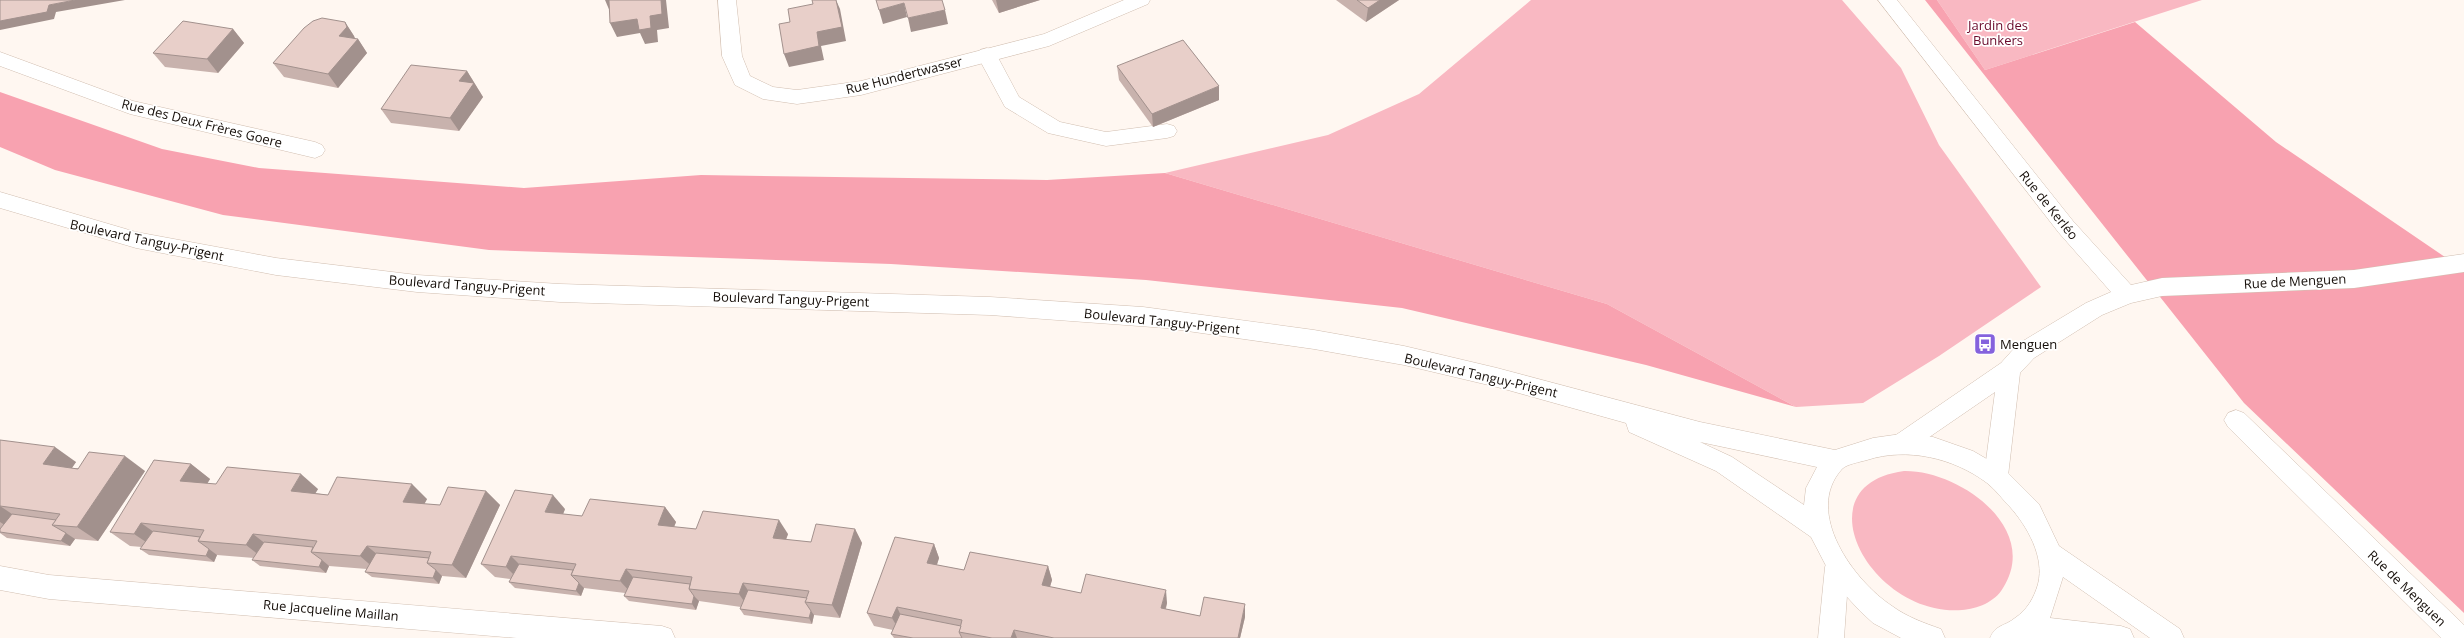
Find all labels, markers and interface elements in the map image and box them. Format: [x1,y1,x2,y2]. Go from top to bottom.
park label: Jardin des Bunkers [1966,16,2028,49]
street label: Rue Hundertwasser [844,52,965,98]
street label: Rue des Deux Frères Goere [120,94,284,152]
street label: Rue de Kerléo [2015,167,2083,244]
street label: Boulevard Tanguy-Prigent [69,215,226,265]
street label: Rue de Menguen [2243,269,2347,293]
street label: Boulevard Tanguy-Prigent [388,271,546,299]
street label: Boulevard Tanguy-Prigent [712,287,870,311]
street label: Boulevard Tanguy-Prigent [1083,304,1241,338]
bus stop icon: Menguen [1972,331,1998,357]
place label: Menguen [2000,335,2057,353]
street label: Boulevard Tanguy-Prigent [1403,349,1560,401]
street label: Rue de Menguen [2364,546,2450,630]
street label: Rue Jacqueline Maillan [262,595,400,625]

